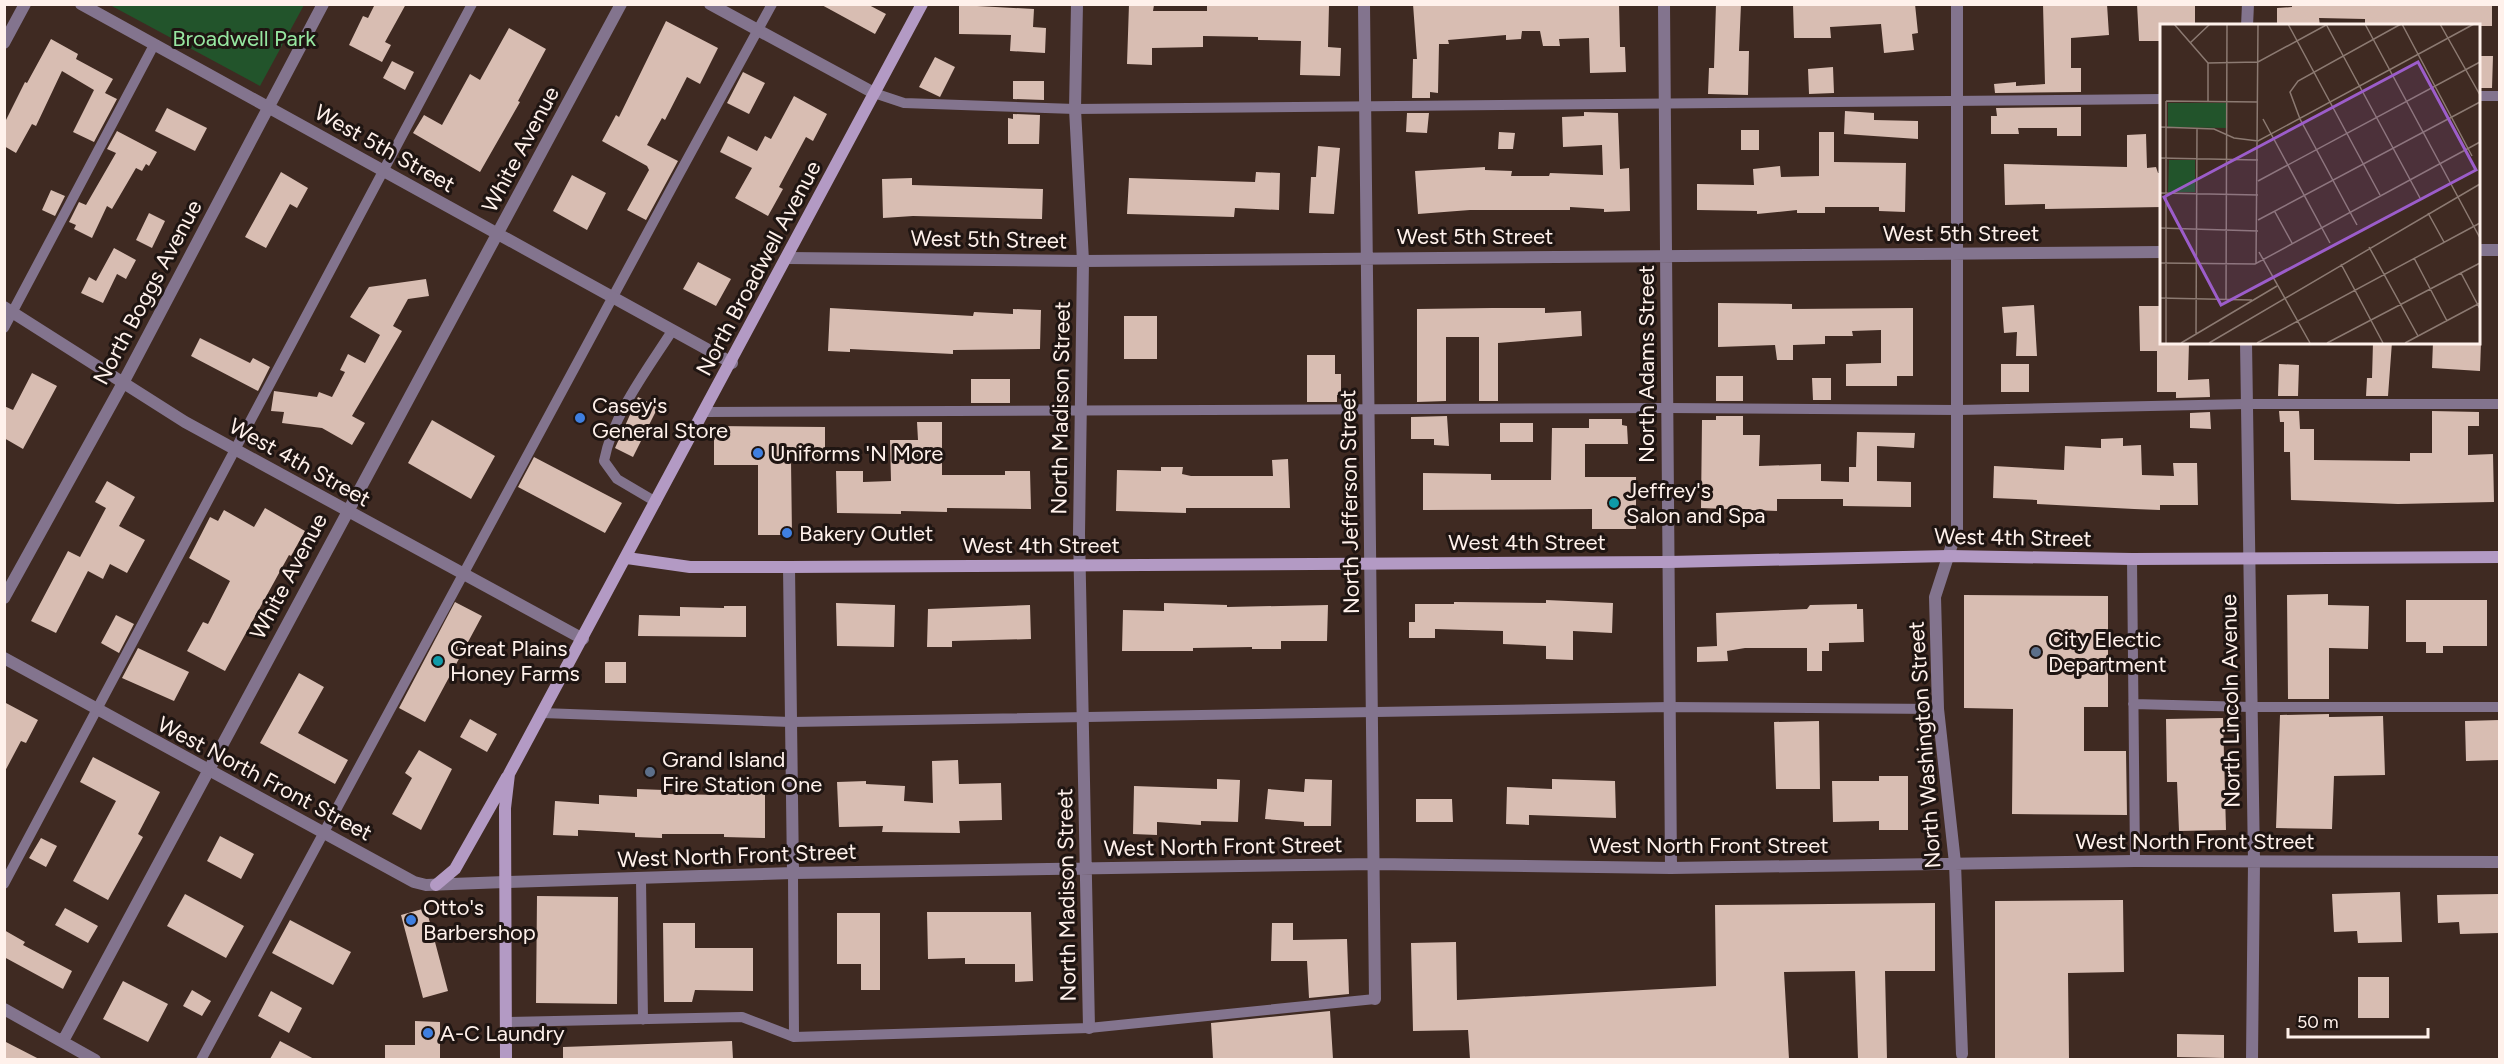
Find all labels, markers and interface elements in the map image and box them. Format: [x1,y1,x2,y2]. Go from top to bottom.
inset map [2160,24,2480,344]
park label: Broadwell Park [172,25,316,52]
street label: White Avenue [476,82,565,217]
street label: West 5th Street [310,99,460,198]
street label: North Broadwell Avenue [690,156,827,380]
street label: North Boggs Avenue [87,195,208,389]
street label: West 5th Street [1883,220,2039,247]
street label: West 5th Street [1397,223,1553,250]
street label: West 5th Street [911,225,1067,254]
street label: North Adams Street [1633,265,1660,463]
street label: North Madison Street [1045,301,1076,515]
street label: North Jefferson Street [1334,390,1365,614]
place label: Casey's General Store [592,392,728,444]
marker: Casey's General Store [573,411,587,425]
street label: West 4th Street [224,412,375,512]
place label: Uniforms 'N More [770,440,943,467]
marker: Uniforms 'N More [751,446,765,460]
place label: Jeffrey's Salon and Spa [1626,477,1766,529]
marker: Jeffrey's Salon and Spa [1607,496,1621,510]
street label: White Avenue [244,509,333,644]
place label: Bakery Outlet [799,520,933,547]
street label: West 4th Street [1934,523,2092,552]
marker: Bakery Outlet [780,526,794,540]
street label: West 4th Street [1448,529,1606,556]
street label: West 4th Street [962,532,1120,559]
street label: North Lincoln Avenue [2215,594,2246,808]
street label: North Washington Street [1902,620,1947,870]
place label: City Electic Department [2048,626,2166,678]
place label: Great Plains Honey Farms [450,635,580,687]
marker: City Electic Department [2029,645,2043,659]
marker: Great Plains Honey Farms [431,654,445,668]
street label: West North Front Street [153,710,377,846]
place label: Grand Island Fire Station One [662,746,822,798]
marker: Grand Island Fire Station One [643,765,657,779]
street label: North Madison Street [1051,788,1082,1002]
street label: West North Front Street [2075,828,2315,855]
street label: West North Front Street [1103,831,1343,862]
street label: West North Front Street [1589,832,1829,859]
street label: West North Front Street [617,838,857,873]
place label: Otto's Barbershop [423,894,536,946]
marker: Otto's Barbershop [404,913,418,927]
scale bar [2288,1001,2428,1039]
text: 50 m [2297,1011,2339,1033]
place label: A-C Laundry [440,1020,565,1047]
marker: A-C Laundry [421,1026,435,1040]

